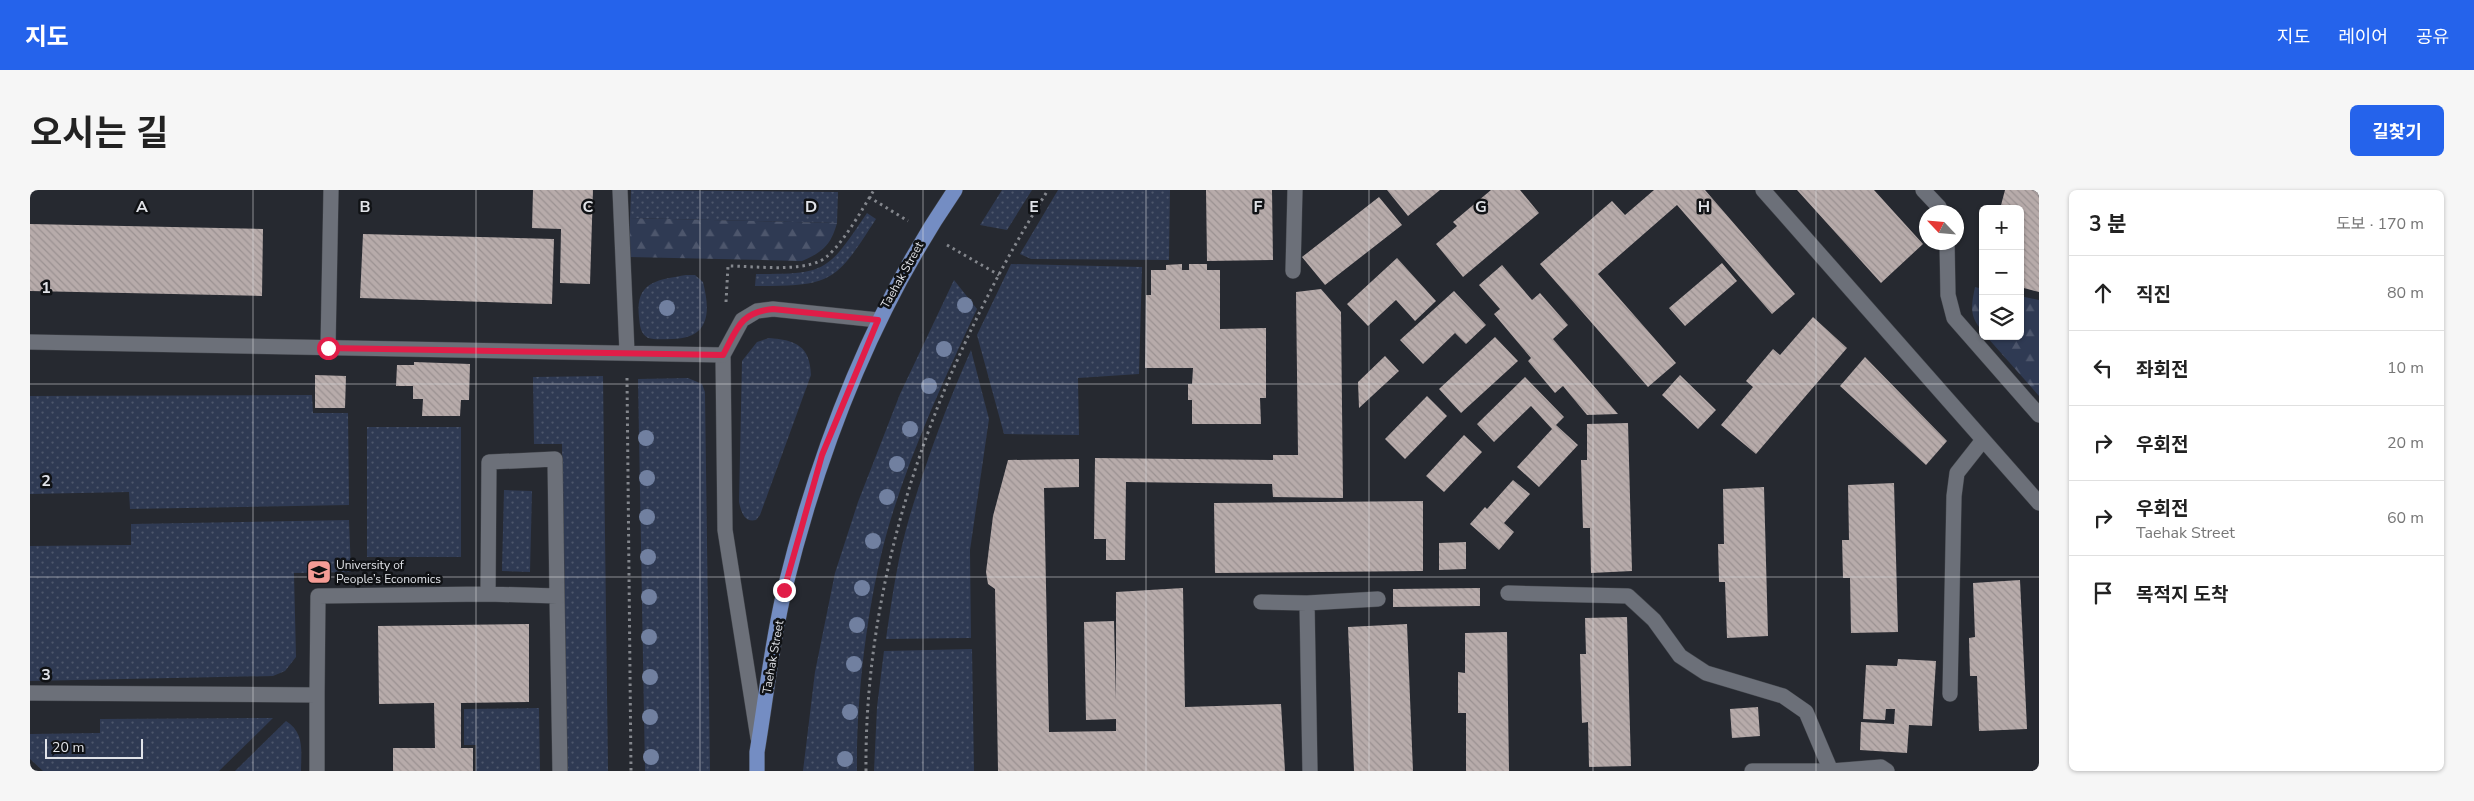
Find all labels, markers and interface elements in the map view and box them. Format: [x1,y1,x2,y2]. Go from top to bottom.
text: 지도 [25,21,69,53]
text: 지도 [2277,25,2310,49]
text: 레이어 [2338,25,2388,49]
text: 공유 [2416,25,2449,49]
button: 길찾기 [2350,105,2444,156]
text: 오시는 길 [30,110,168,157]
text: A [136,196,148,218]
text: B [359,196,371,218]
text: C [583,196,594,218]
text: D [805,196,817,218]
text: E [1029,196,1039,218]
text: F [1254,196,1263,218]
text: G [1475,196,1487,218]
text: H [1698,196,1710,218]
north arrow [1919,205,1964,250]
map controls [1979,205,2024,340]
button: + [1979,205,2024,250]
text: 3 분 [2089,210,2127,238]
text: 도보 · 170 m [2336,213,2424,235]
street label: Taehak Street [877,238,927,311]
button: − [1979,250,2024,295]
text: 1 [41,277,51,299]
icon: ahead [2089,279,2117,307]
text: 직진 [2136,282,2171,308]
text: 80 m [2387,282,2424,304]
button: layers [1979,295,2024,340]
route start [317,337,340,360]
icon: left [2089,354,2117,382]
text: 좌회전 [2136,357,2188,383]
text: 10 m [2387,357,2424,379]
icon: right [2089,429,2117,457]
text: 우회전 [2136,432,2188,458]
text: 20 m [2387,432,2424,454]
text: 2 [41,470,51,492]
text: 우회전 [2136,496,2188,522]
icon: right [2089,504,2117,532]
text: 60 m [2387,507,2424,529]
text: Taehak Street [2136,522,2235,544]
place label: University of People’s Economics [336,557,441,587]
school or university icon: University of People’s Economics [306,559,332,585]
route end [773,579,796,602]
icon: arrive [2089,579,2117,607]
text: 목적지 도착 [2136,582,2229,608]
street label: Taehak Street [759,618,787,695]
text: 3 [41,664,51,686]
scale bar [45,736,142,759]
text: 20 m [52,738,84,757]

